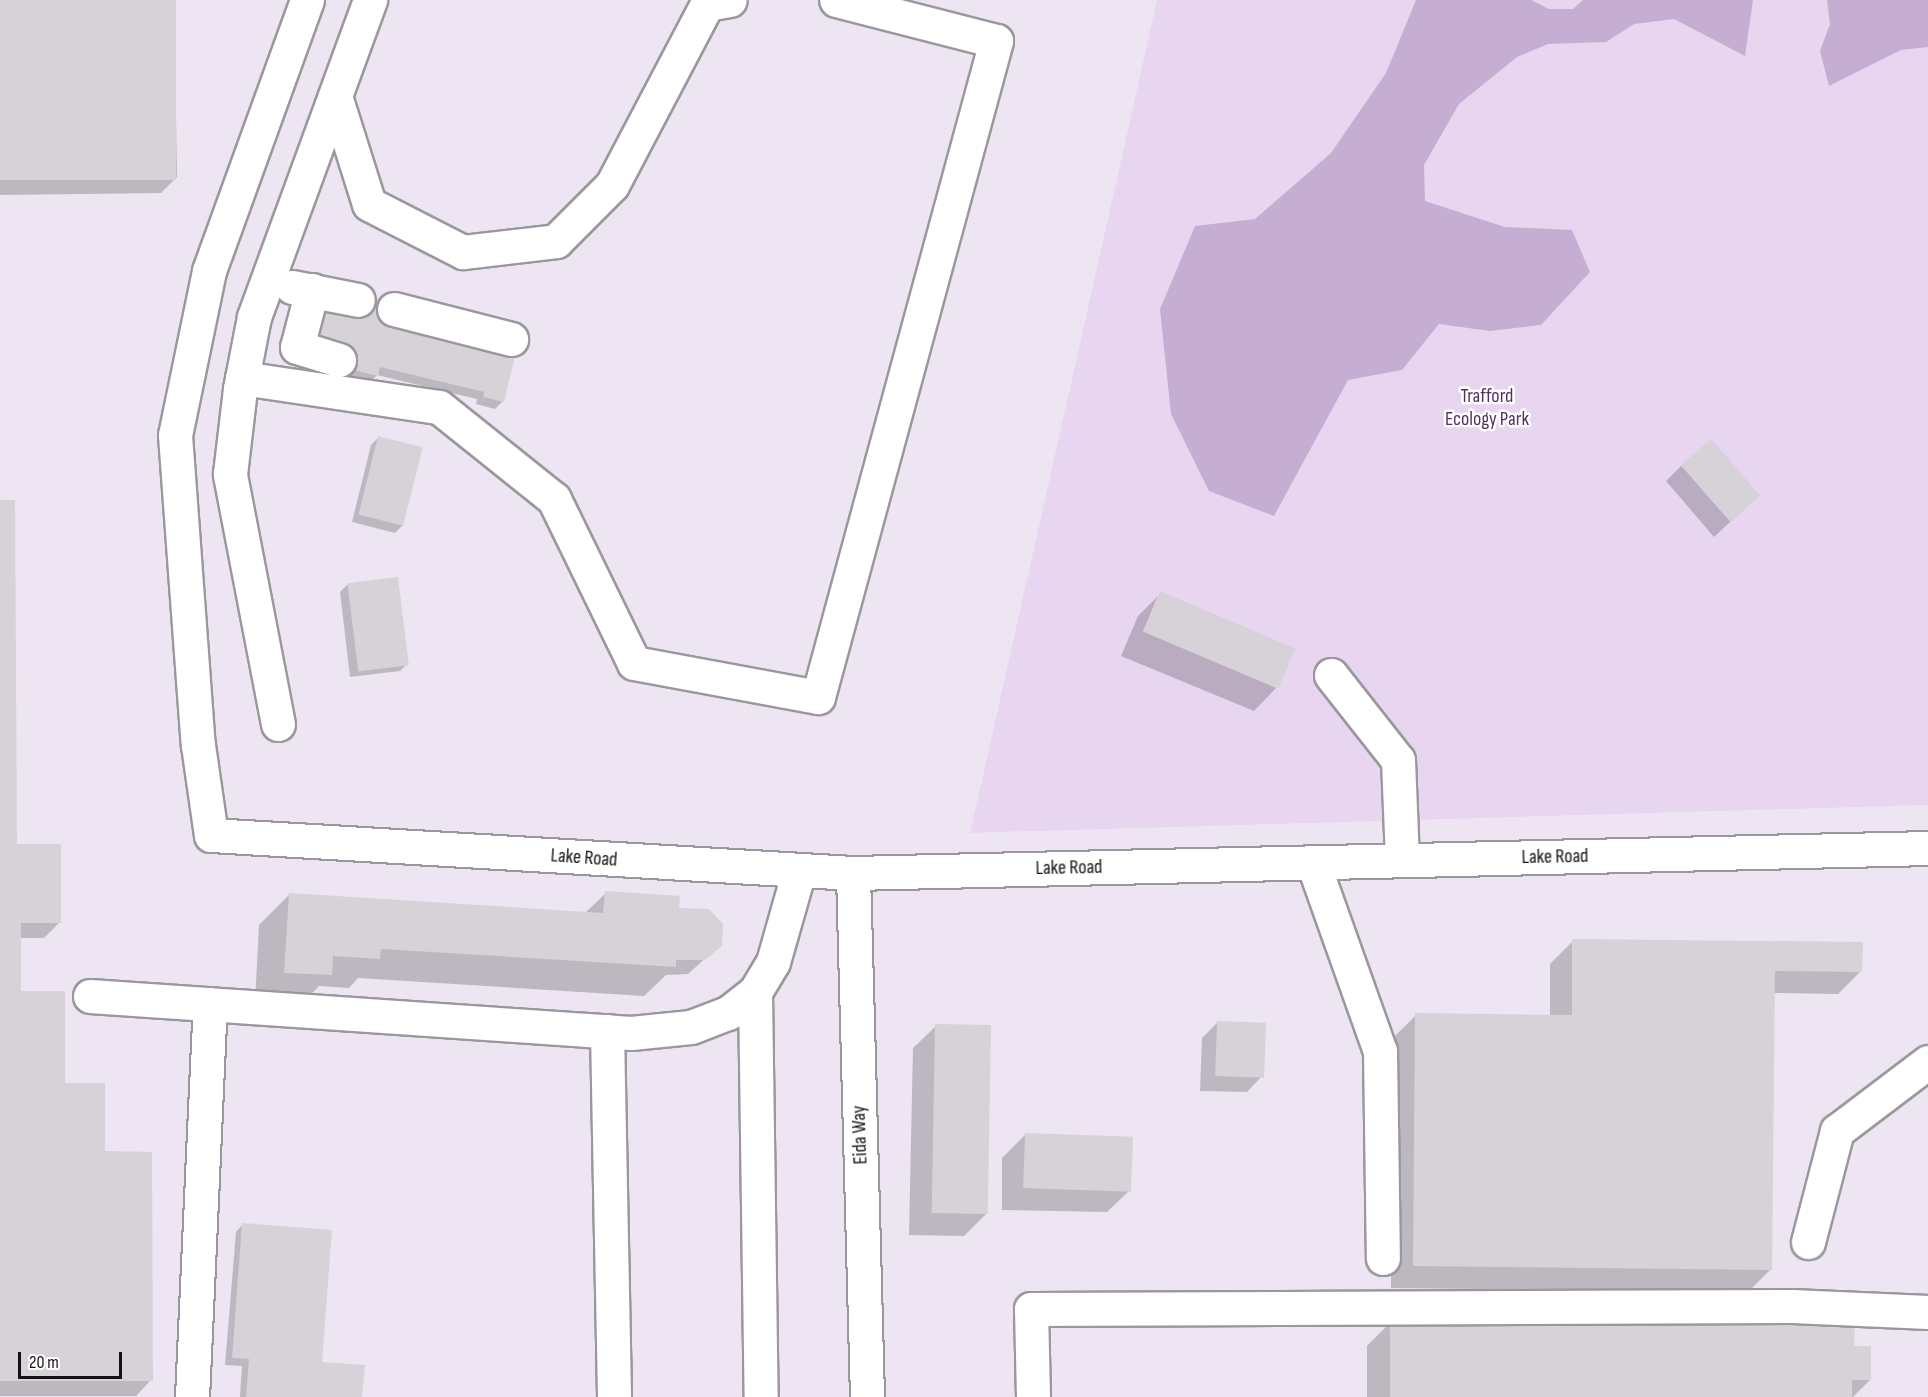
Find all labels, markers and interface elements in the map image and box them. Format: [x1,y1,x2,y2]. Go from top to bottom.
park label: Trafford Ecology Park [1445,385,1529,432]
street label: Lake Road [550,844,618,872]
street label: Lake Road [1521,844,1589,870]
street label: Lake Road [1035,855,1103,881]
street label: Eida Way [847,1105,873,1165]
scale bar [21,1340,124,1378]
text: 20 m [29,1352,59,1373]

